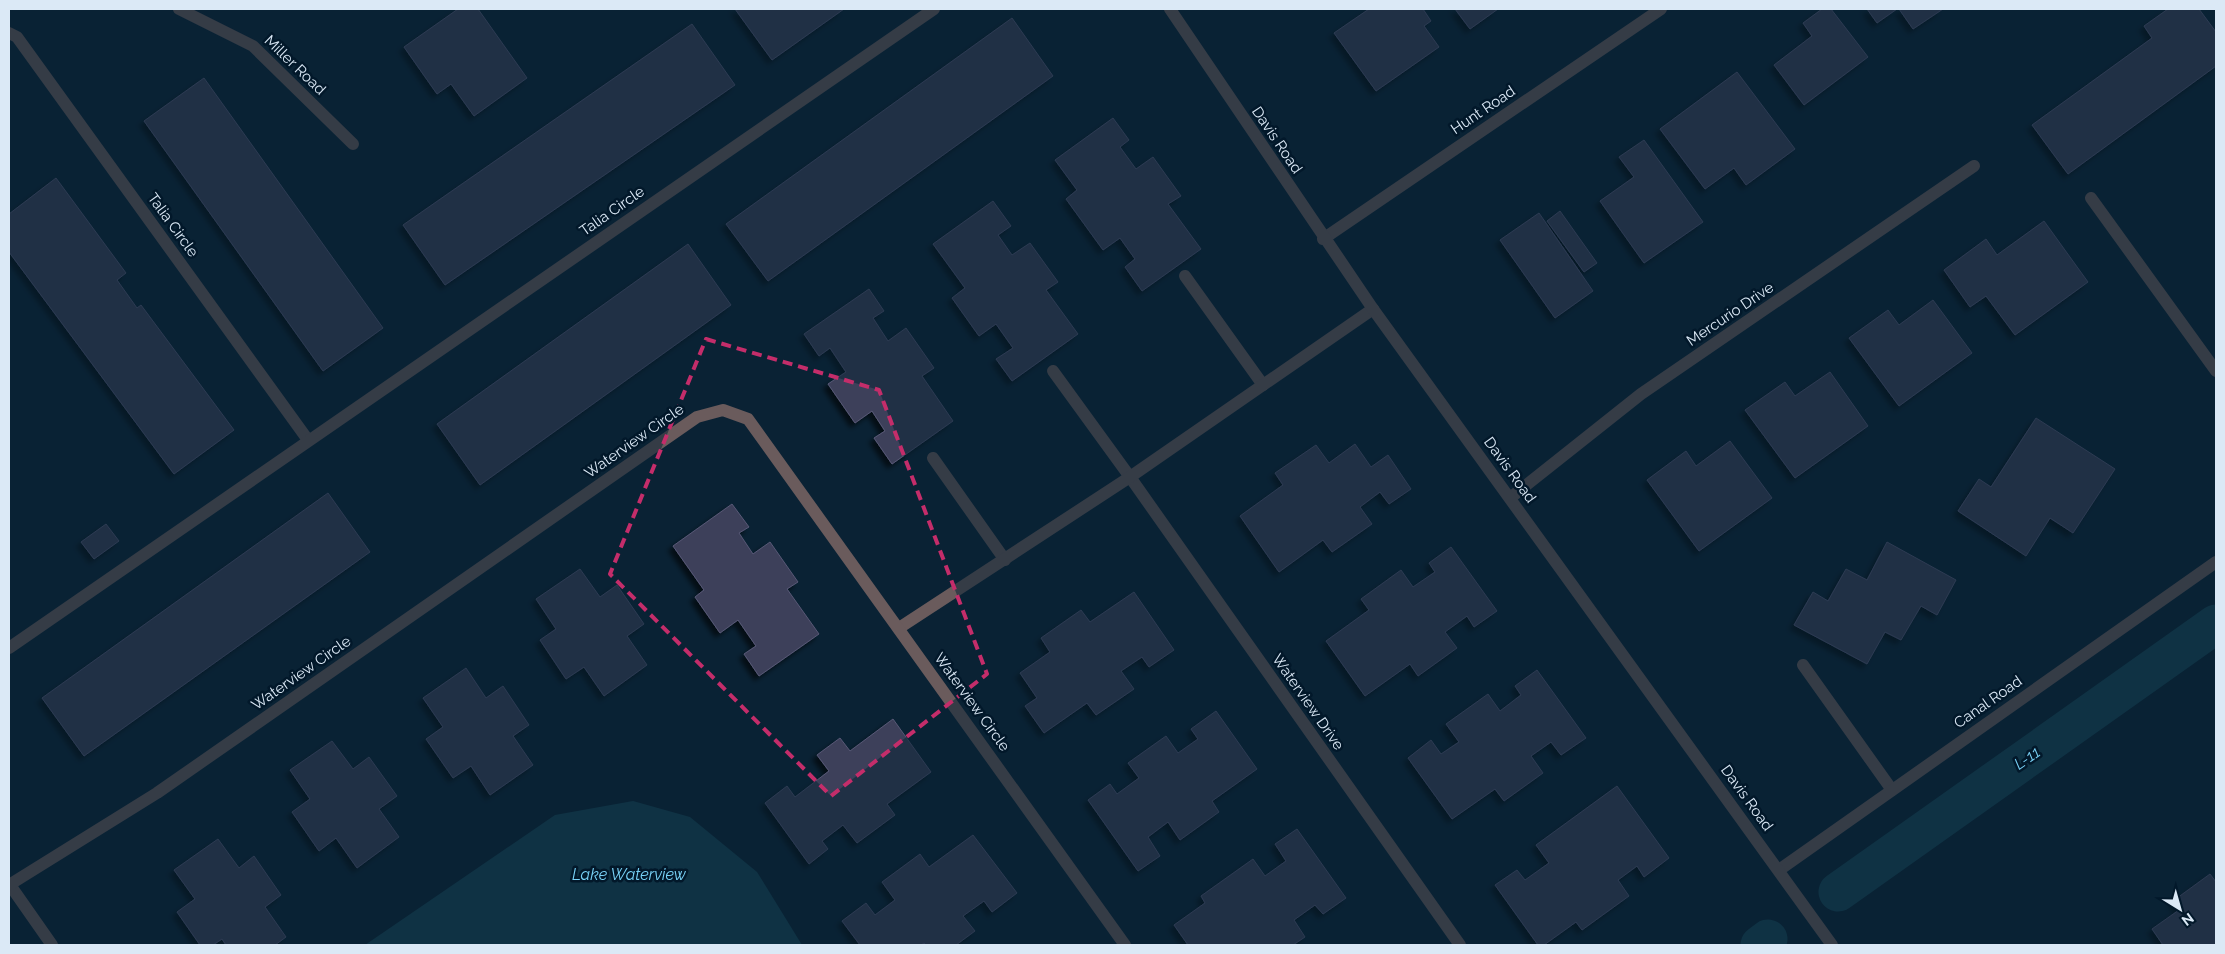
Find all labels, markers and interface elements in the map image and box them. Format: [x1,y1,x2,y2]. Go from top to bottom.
street label: Miller Road [261,31,329,99]
street label: Hunt Road [1448,82,1518,138]
street label: Davis Road [1248,103,1306,177]
street label: Talia Circle [576,182,648,240]
street label: Talia Circle [144,189,202,261]
street label: Mercurio Drive [1683,278,1777,350]
street label: Waterview Circle [581,400,687,482]
street label: Davis Road [1480,434,1540,506]
street label: Waterview Circle [248,632,354,714]
street label: Waterview Circle [930,649,1014,755]
street label: Waterview Drive [1268,650,1348,754]
street label: Canal Road [1951,672,2025,732]
water label: L-11 [2010,742,2044,774]
street label: Davis Road [1717,762,1777,834]
water label: Lake Waterview [572,865,687,884]
north arrow [2155,884,2205,934]
text: N [2179,910,2197,929]

